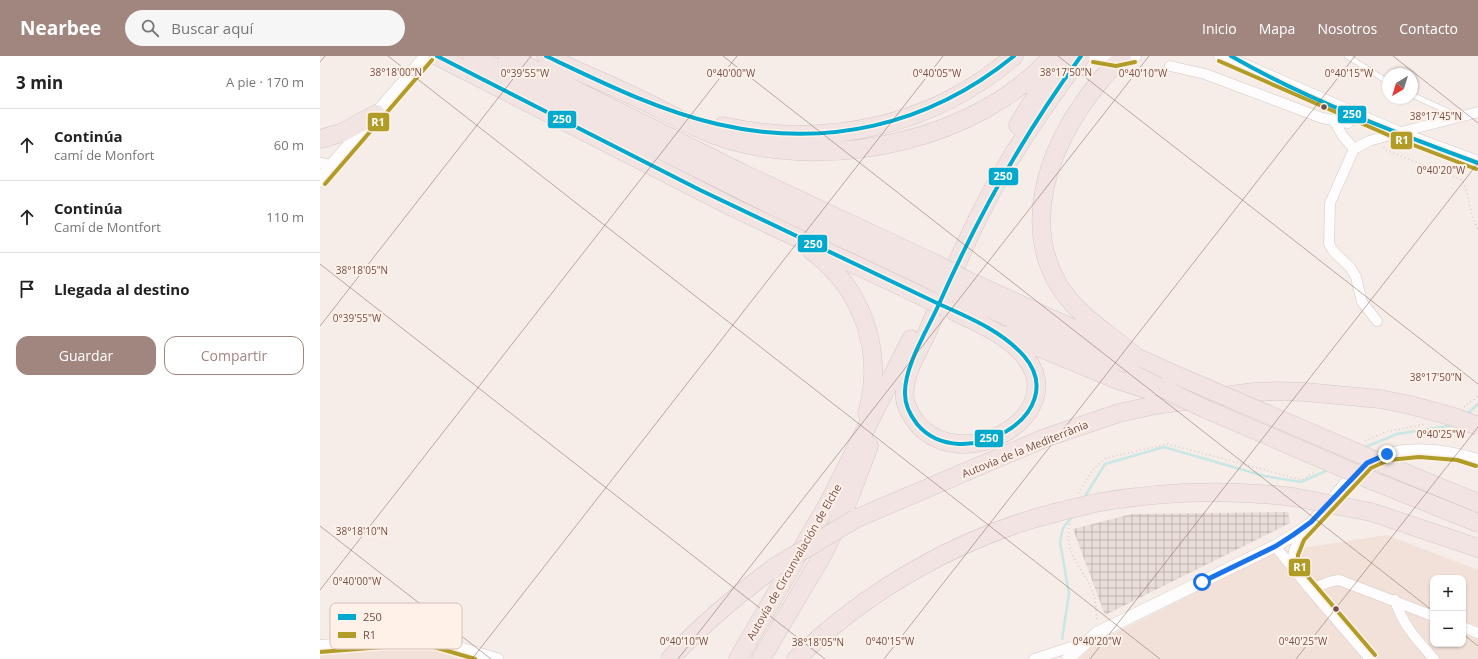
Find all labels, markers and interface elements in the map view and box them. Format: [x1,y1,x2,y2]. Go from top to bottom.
search box [125,10,405,46]
text: Nearbee [20,15,101,41]
icon: search [139,17,161,39]
text: Buscar aquí [171,18,253,38]
text: Inicio [1202,19,1237,38]
text: Mapa [1259,19,1295,38]
text: Nosotros [1317,19,1377,38]
text: Contacto [1399,19,1458,38]
text: 38°18'00"N [370,65,422,79]
text: 38°17'50"N [1040,65,1092,79]
text: 0°39'55"W [501,66,550,80]
text: 0°40'00"W [707,66,756,80]
text: 0°40'05"W [913,66,962,80]
text: 0°40'10"W [1119,66,1168,80]
text: 0°40'15"W [1325,66,1374,80]
north arrow [1382,68,1418,104]
text: 3 min [16,71,63,94]
text: A pie · 170 m [226,73,304,91]
unlabelled marker [1319,102,1329,112]
line badge: 250 [1337,105,1367,124]
text: 250 [1343,106,1361,121]
text: 38°17'45"N [1410,109,1462,123]
line badge: 250 [547,110,577,129]
text: 250 [553,111,571,126]
line badge: R1 [367,112,390,132]
text: R1 [371,114,385,129]
text: Continúa [54,126,123,146]
line badge: R1 [1390,131,1413,150]
text: R1 [1395,132,1409,147]
icon: ahead [16,134,38,156]
text: 60 m [274,136,304,154]
text: camí de Monfort [54,146,154,164]
text: 0°40'20"W [1417,163,1466,177]
line badge: 250 [988,167,1019,186]
text: 250 [994,168,1012,183]
text: Continúa [54,198,123,218]
icon: ahead [16,206,38,228]
text: 110 m [266,208,304,226]
text: Camí de Montfort [54,218,161,236]
line badge: 250 [797,234,828,253]
text: 250 [804,236,822,251]
text: 38°18'05"N [336,263,388,277]
icon: arrive [16,278,38,300]
text: Llegada al destino [54,279,189,299]
text: 0°39'55"W [333,311,382,325]
button: Guardar [16,336,156,375]
button: Compartir [164,336,304,375]
text: 38°17'50"N [1410,370,1462,384]
street label: Autovia de la Mediterrània [959,416,1090,481]
text: 0°40'25"W [1417,427,1466,441]
line badge: 250 [974,429,1004,448]
text: 250 [980,430,998,445]
route end [1378,445,1396,463]
street label: Autovía de Circunvalación de Elche [743,481,845,643]
text: 38°18'10"N [336,524,388,538]
line badge: R1 [1288,558,1311,577]
text: R1 [1293,559,1307,574]
route start [1193,573,1211,591]
text: 0°40'00"W [333,574,382,588]
map controls [1430,575,1466,647]
button: + [1430,575,1466,611]
legend [330,603,462,649]
unlabelled marker [1331,604,1341,614]
text: 250 [363,609,382,624]
button: − [1430,611,1466,647]
text: R1 [363,627,376,642]
text: 0°40'10"W [660,634,709,648]
text: 0°40'15"W [866,634,915,648]
text: 0°40'20"W [1073,634,1122,648]
text: 0°40'25"W [1279,634,1328,648]
text: 38°18'05"N [792,635,844,649]

